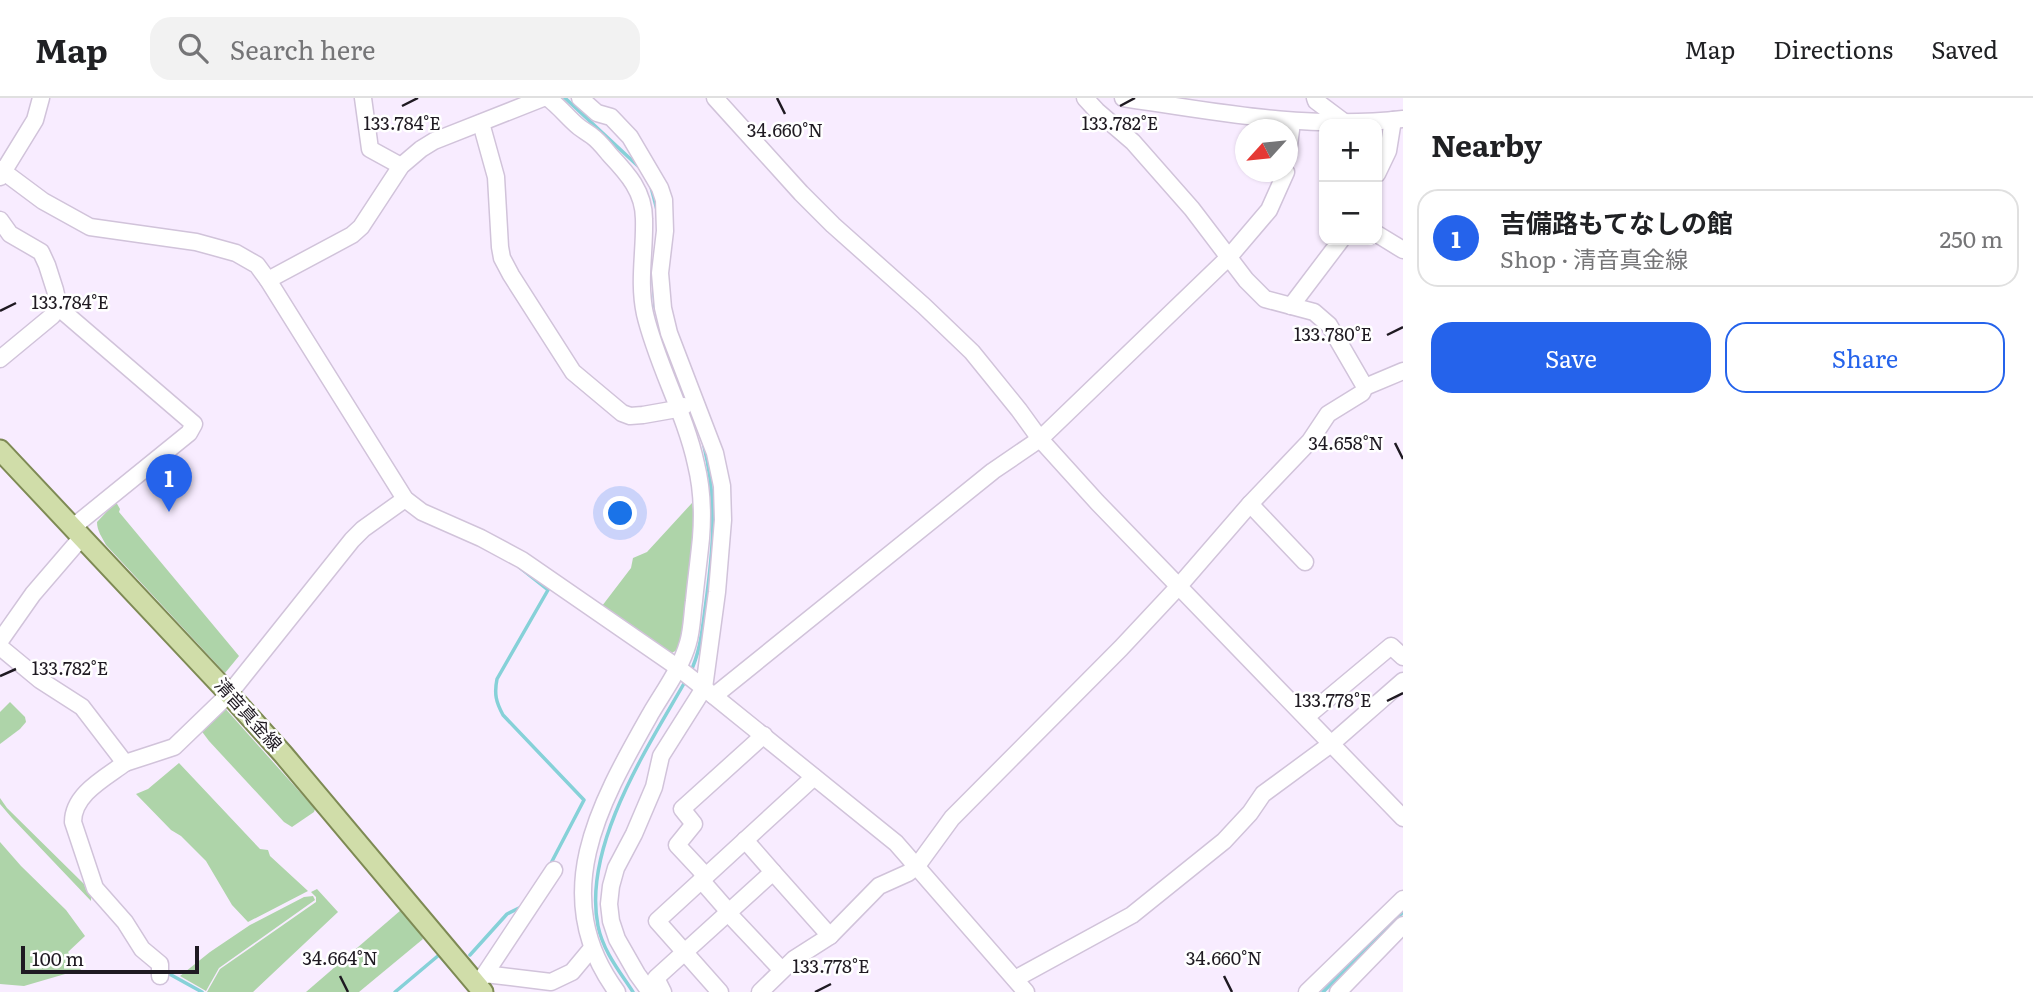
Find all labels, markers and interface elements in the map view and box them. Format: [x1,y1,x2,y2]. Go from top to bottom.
search box [150,17,640,80]
text: Map [35,24,108,73]
icon: search [174,29,212,67]
text: Search here [230,29,376,68]
text: Map [1684,31,1735,66]
text: Directions [1773,31,1893,66]
text: Saved [1931,31,1998,66]
text: 133.784°E [363,109,441,136]
text: 133.782°E [1082,109,1158,136]
text: 34.660°N [747,116,823,143]
north arrow [1235,119,1298,182]
map controls [1319,119,1382,245]
button: + [1319,119,1382,182]
text: Nearby [1431,122,1542,166]
button: − [1319,182,1382,245]
text: 吉備路もてなしの館 [1500,202,1733,241]
text: 1 [1451,221,1461,255]
text: 250 m [1939,221,2003,255]
text: Shop · 清音真金線 [1500,241,1688,275]
text: 133.784°E [31,288,109,315]
text: 133.780°E [1294,320,1372,347]
button: Save [1431,322,1711,393]
button: Share [1725,322,2005,393]
text: 34.658°N [1308,429,1384,456]
pin: 1 [146,454,192,512]
your location [603,496,637,530]
text: 133.782°E [32,654,108,681]
street label: 清音真金線 [209,672,289,756]
text: 133.778°E [1295,686,1371,713]
scale bar [21,943,200,975]
text: 100 m [32,944,84,972]
text: 34.664°N [302,944,378,971]
text: 34.660°N [1186,944,1262,971]
text: 133.778°E [793,952,869,979]

